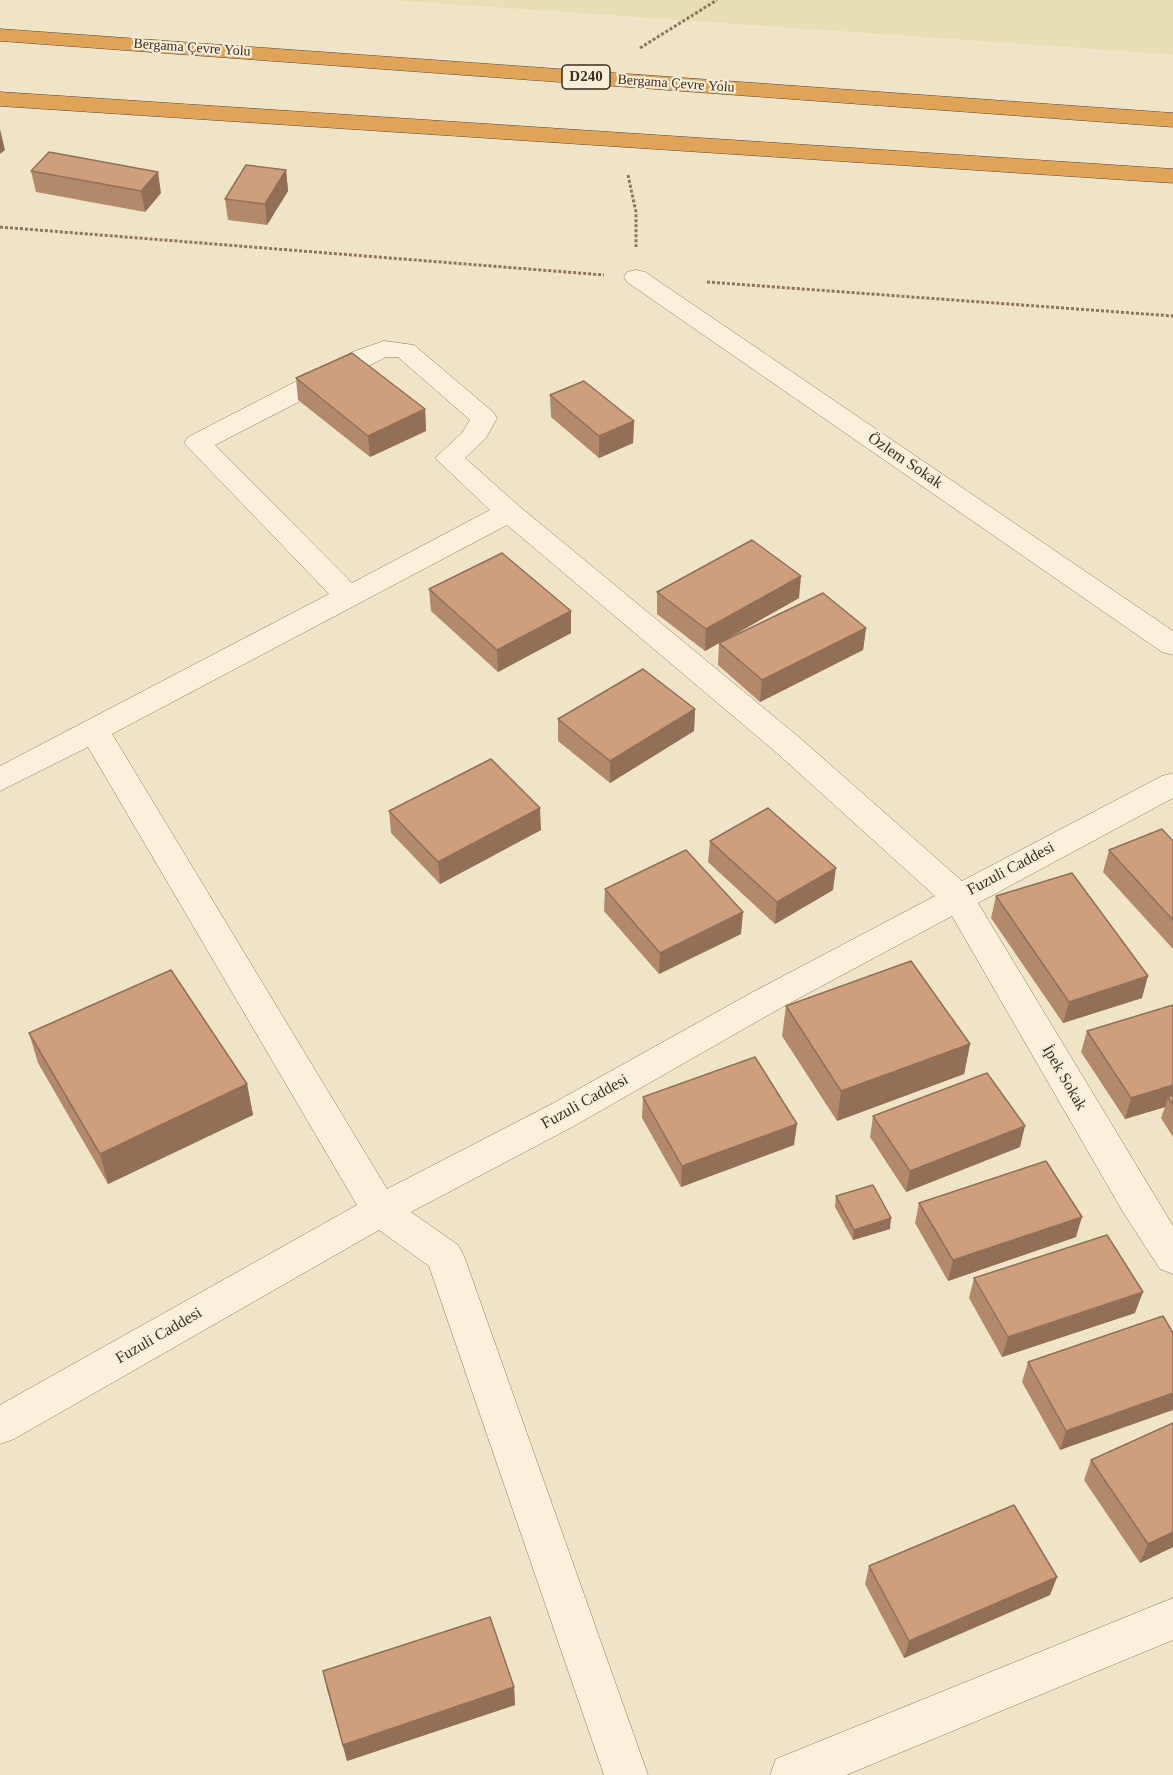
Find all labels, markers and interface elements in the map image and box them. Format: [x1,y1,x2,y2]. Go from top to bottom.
street label: Bergama Çevre Yolu [133,36,251,60]
road number: D240 [562,65,610,89]
street label: Bergama Çevre Yolu [617,72,735,96]
street label: Özlem Sokak [864,429,946,493]
street label: Fuzuli Caddesi [964,838,1058,900]
street label: İpek Sokak [1038,1042,1090,1114]
street label: Fuzuli Caddesi [538,1070,632,1134]
street label: Fuzuli Caddesi [112,1304,206,1368]

